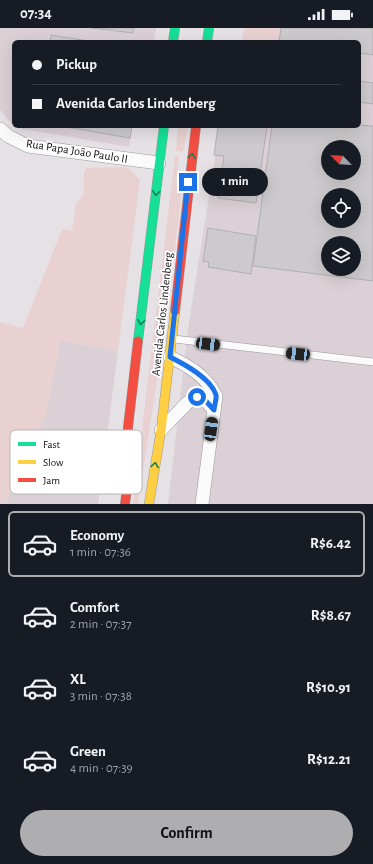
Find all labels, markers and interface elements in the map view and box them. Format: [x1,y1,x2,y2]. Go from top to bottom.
text: 07:34 [20,6,52,21]
text: Pickup [56,57,97,72]
text: Avenida Carlos Lindenberg [56,96,216,111]
street label: Rua Papa João Paulo II [25,137,129,165]
north arrow [321,140,361,180]
map controls [321,140,361,276]
one-way arrow [187,153,196,159]
callout: 1 min [202,168,268,196]
route end [179,173,197,191]
text: 1 min [221,175,249,188]
button: locate [321,188,361,228]
one-way arrow [152,189,161,196]
button: layers [321,236,361,276]
street label: Avenida Carlos Lindenberg [150,251,174,376]
one-way arrow [136,319,145,325]
car [195,337,221,351]
car [285,347,311,361]
route start [188,388,206,406]
car [203,416,219,442]
legend [10,430,142,494]
text: Fast [43,439,61,450]
text: Slow [43,457,64,468]
one-way arrow [150,462,159,469]
text: Jam [43,475,60,486]
icon: car [22,526,58,562]
text: Economy [70,528,124,543]
text: R$6.42 [310,536,351,551]
text: 1 min · 07:36 [70,546,131,559]
icon: car [22,598,58,634]
text: Comfort [70,600,119,615]
text: R$8.67 [311,608,351,623]
text: 2 min · 07:37 [70,618,132,631]
icon: car [22,670,58,706]
text: XL [70,672,86,687]
text: R$10.91 [306,680,351,695]
text: 3 min · 07:38 [70,690,132,703]
icon: car [22,742,58,778]
text: Green [70,744,106,759]
text: R$12.21 [307,752,351,767]
text: 4 min · 07:39 [70,762,133,775]
button: Confirm [20,810,353,856]

